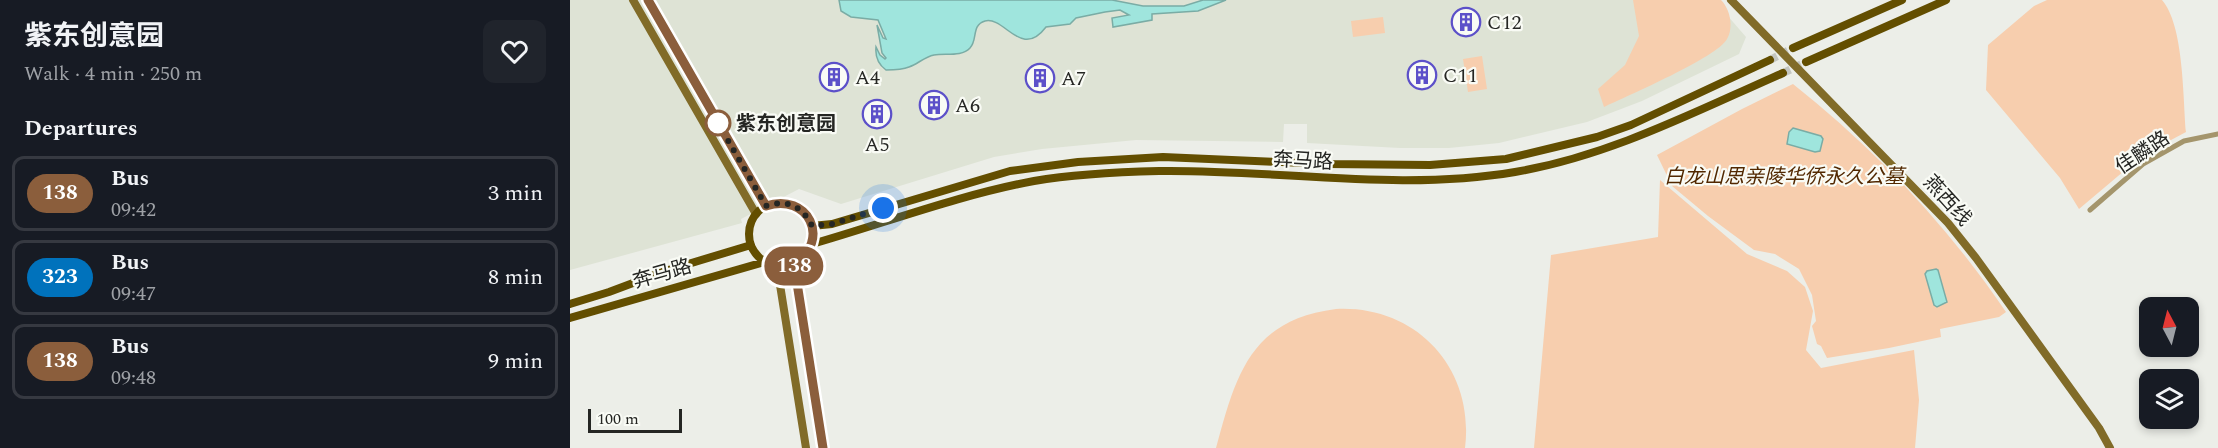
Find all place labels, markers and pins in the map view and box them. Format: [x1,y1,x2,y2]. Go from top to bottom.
building icon: C12 [1450,6,1482,38]
place label: C12 [1487,8,1522,38]
building icon: C11 [1406,59,1438,91]
building icon: A4 [818,61,850,93]
place label: C11 [1443,61,1478,91]
building icon: A7 [1024,62,1056,94]
place label: A4 [855,63,880,93]
place label: A7 [1061,64,1086,94]
building icon: A6 [918,89,950,121]
place label: A6 [955,91,980,121]
building icon: A5 [861,98,893,130]
place label: 紫东创意园 [736,109,836,139]
marker: 紫东创意园 [705,110,731,136]
place label: A5 [865,130,890,160]

